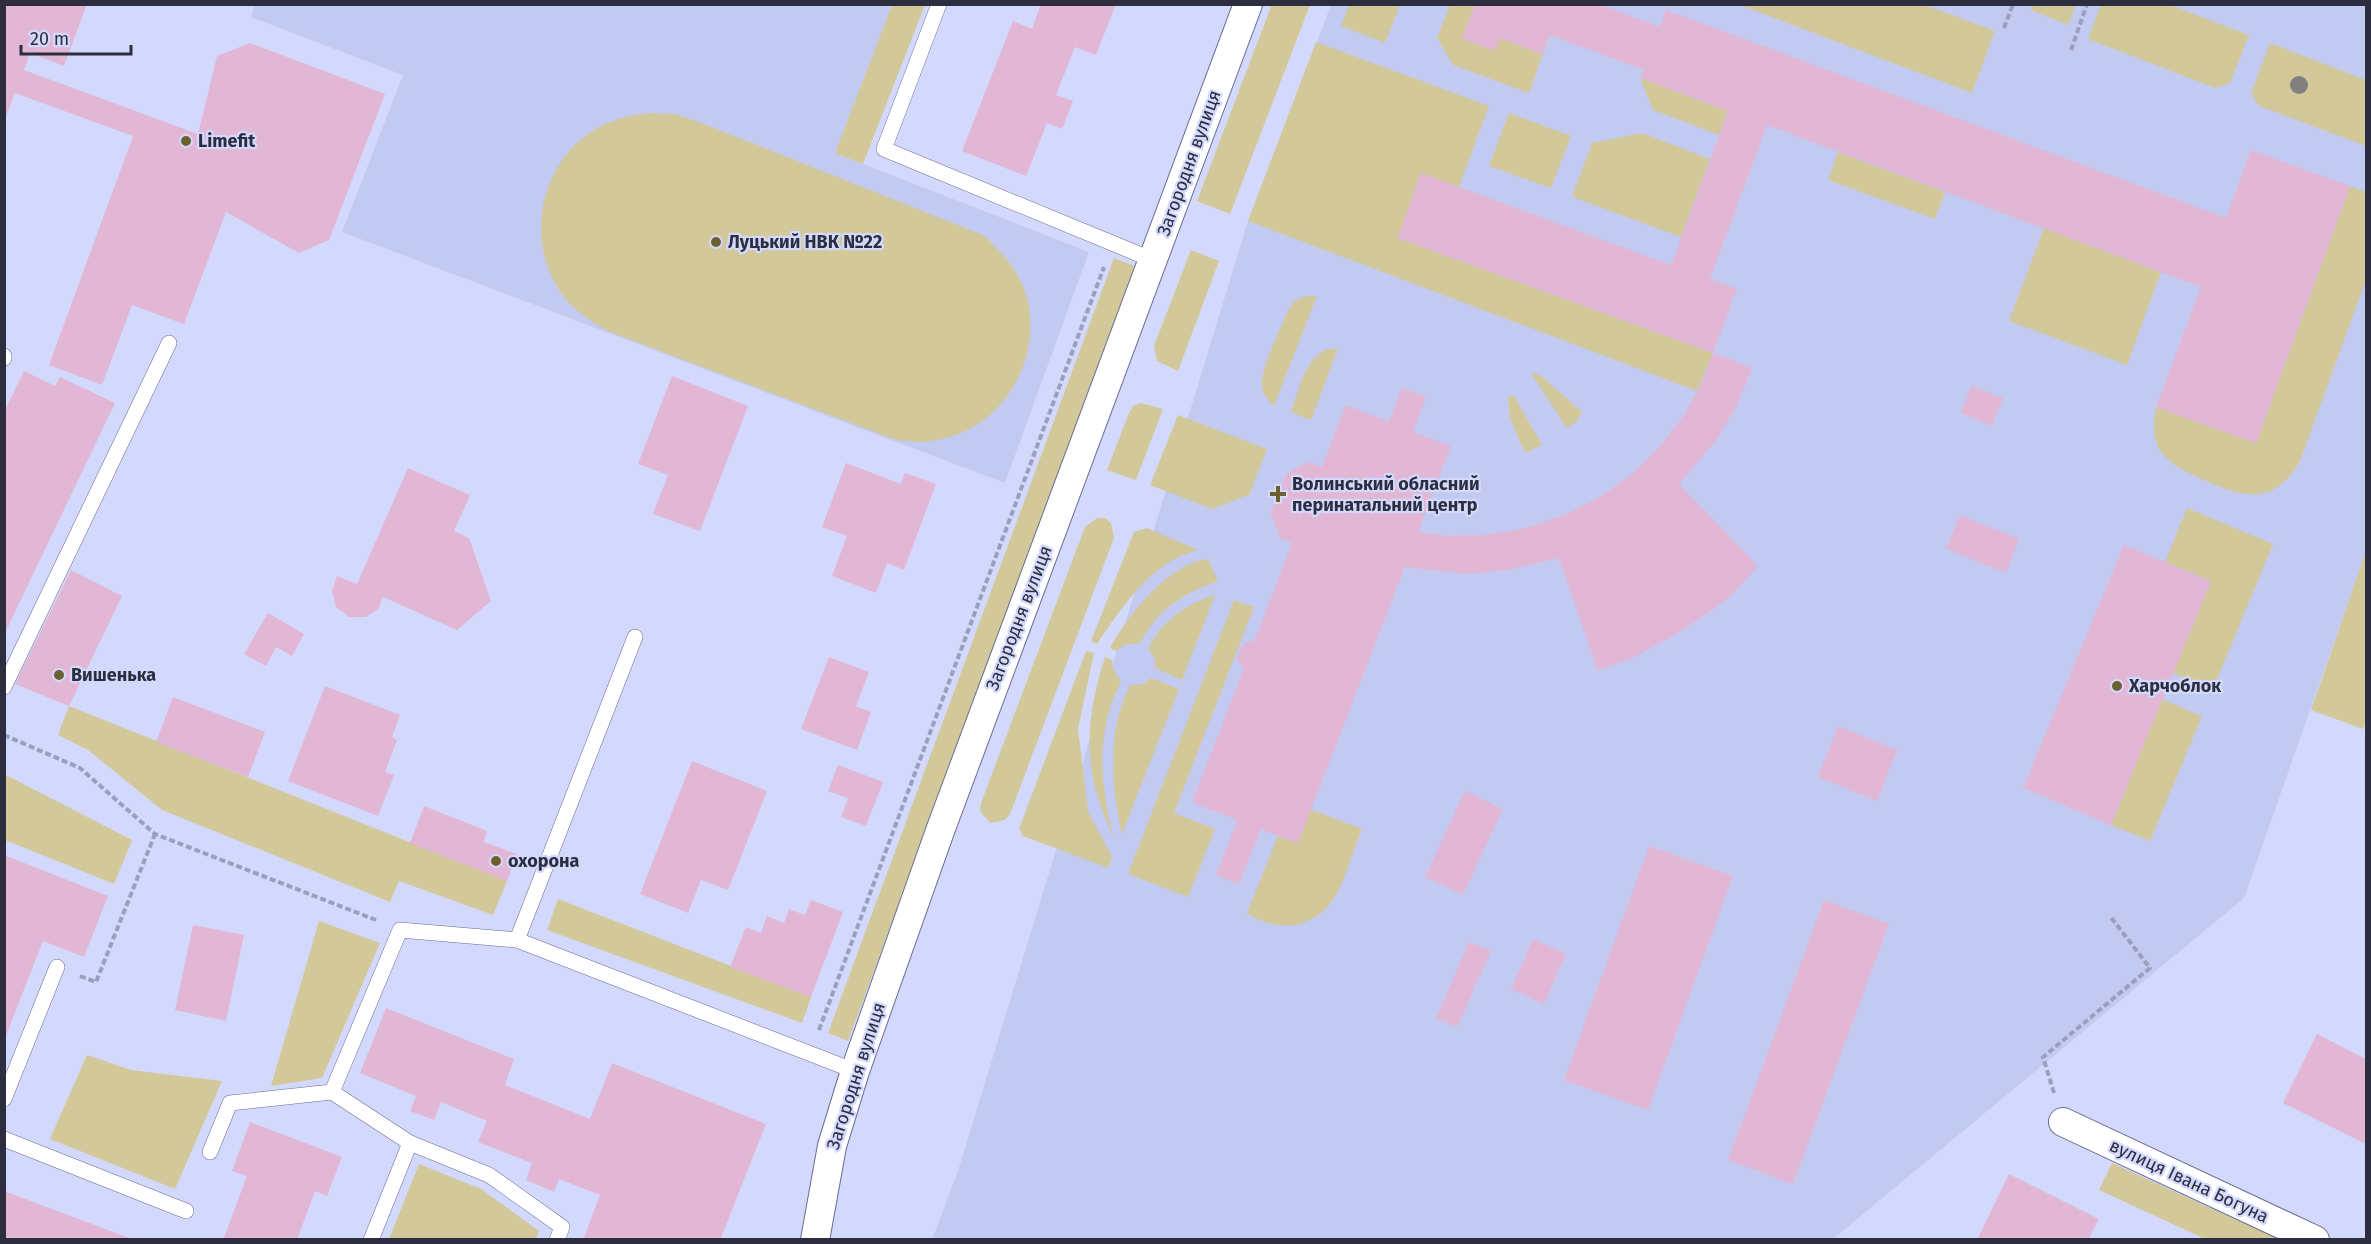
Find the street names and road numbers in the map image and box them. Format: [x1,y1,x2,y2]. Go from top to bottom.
street label: Загородня вулиця [1152,87,1226,239]
street label: Загородня вулиця [981,542,1057,694]
street label: Загородня вулиця [822,1000,890,1152]
street label: вулиця Івана Богуна [2106,1134,2272,1228]

